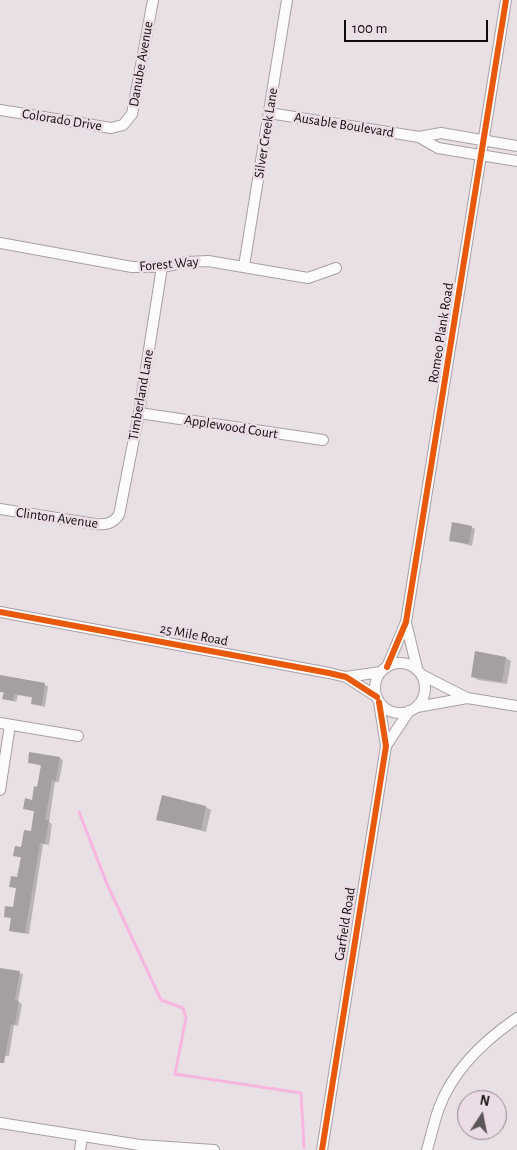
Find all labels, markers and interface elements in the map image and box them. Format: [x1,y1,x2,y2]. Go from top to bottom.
scale bar [347,10,491,42]
street label: Danube Avenue [125,20,157,108]
text: 100 m [352,21,387,36]
street label: Silver Creek Lane [251,87,281,179]
street label: Colorado Drive [21,105,103,135]
street label: Ausable Boulevard [293,109,395,141]
street label: Forest Way [139,253,199,275]
street label: Romeo Plank Road [425,281,457,385]
street label: Timberland Lane [125,348,157,442]
street label: Applewood Court [183,411,279,443]
street label: Clinton Avenue [15,504,99,532]
street label: 25 Mile Road [159,620,229,650]
street label: Garfield Road [331,886,359,962]
north arrow [457,1090,507,1140]
text: N [479,1093,491,1109]

